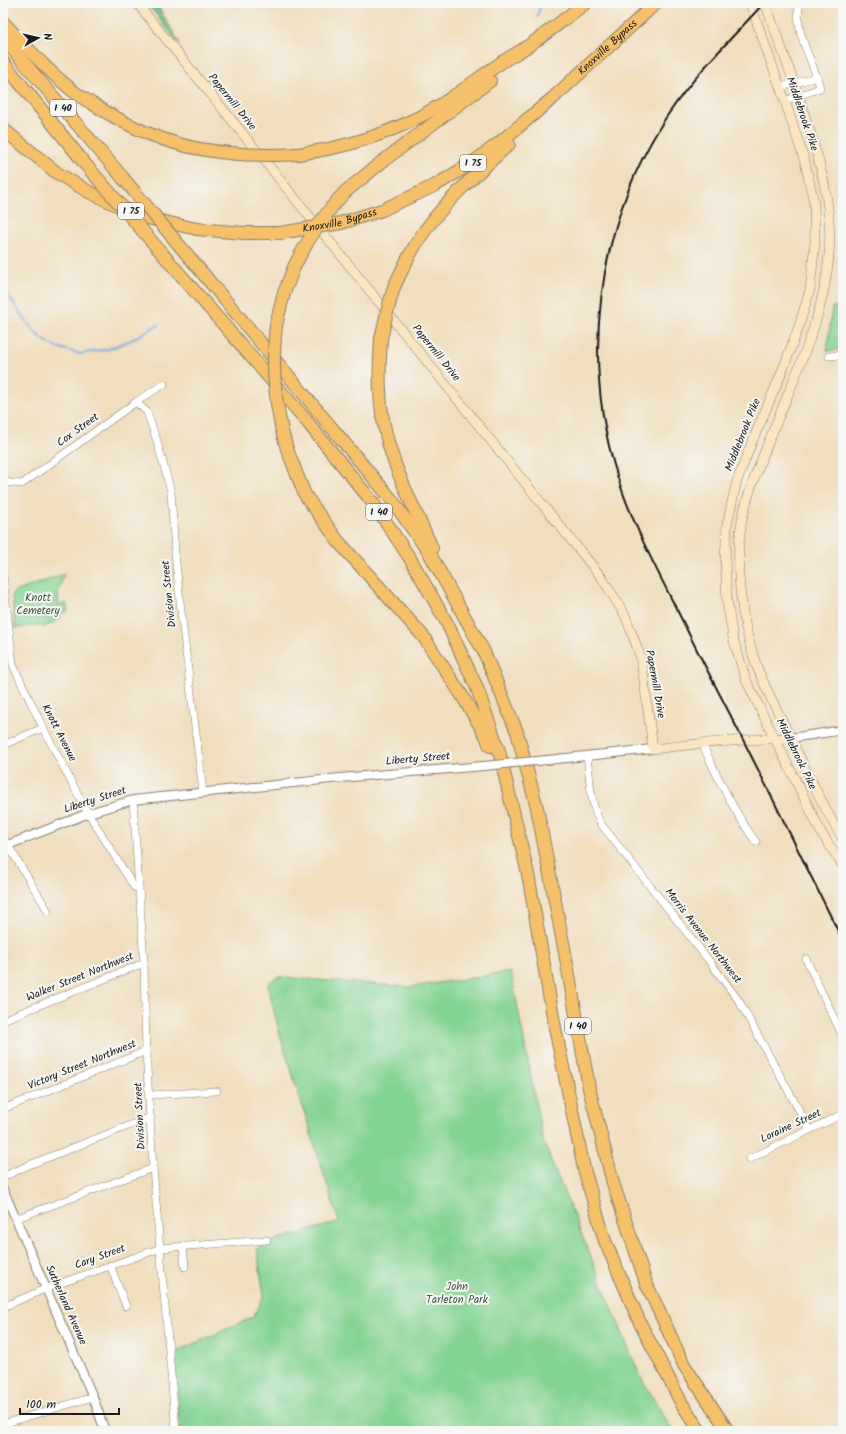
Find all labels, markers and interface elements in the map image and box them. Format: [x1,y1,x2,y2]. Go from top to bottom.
street label: Knoxville Bypass [574,15,642,80]
north arrow [18,18,58,58]
text: N [38,32,56,41]
street label: Papermill Drive [203,69,261,135]
street label: Middlebrook Pike [781,74,823,154]
road number: I 40 [50,100,76,116]
road number: I 75 [460,155,486,171]
road number: I 75 [118,203,144,219]
street label: Knoxville Bypass [301,203,380,238]
street label: Papermill Drive [407,320,465,386]
street label: Middlebrook Pike [720,396,766,474]
street label: Cox Street [53,408,104,452]
road number: I 40 [366,504,392,520]
street label: Division Street [156,559,181,628]
park label: Knott Cemetery [16,589,60,620]
street label: Papermill Drive [640,648,670,720]
street label: Knott Avenue [37,701,81,765]
street label: Middlebrook Pike [771,715,821,793]
street label: Liberty Street [385,747,452,771]
street label: Liberty Street [61,781,129,819]
street label: Morris Avenue Northwest [660,884,747,988]
street label: Walker Street Northwest [24,947,137,1007]
road number: I 40 [565,1018,591,1034]
street label: Victory Street Northwest [25,1035,140,1095]
street label: Division Street [129,1081,151,1150]
street label: Loraine Street [758,1104,825,1148]
street label: Cary Street [72,1239,129,1274]
street label: Sutherland Avenue [40,1262,92,1348]
park label: John Tarleton Park [426,1278,489,1309]
scale bar [20,1390,119,1416]
text: 100 m [26,1395,57,1414]

